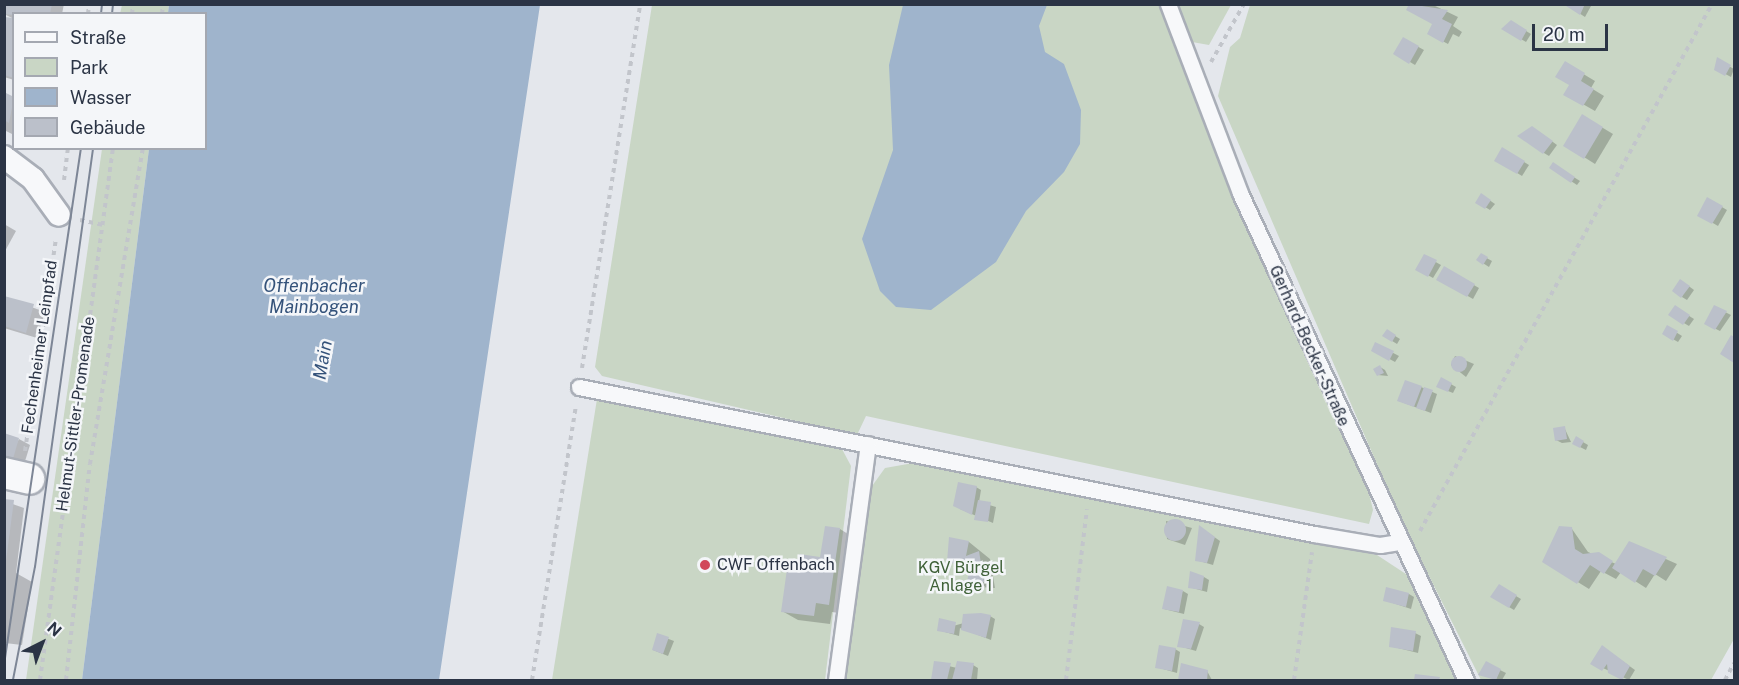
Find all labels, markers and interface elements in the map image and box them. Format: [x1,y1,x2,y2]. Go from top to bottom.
legend [12,12,207,150]
scale bar [1535,12,1612,50]
text: 20 m [1543,24,1585,45]
text: Straße [70,27,126,48]
text: Park [70,57,108,78]
text: Wasser [70,87,132,108]
text: Gebäude [70,117,145,138]
street label: Fechenheimer Leinpfad [18,259,62,435]
street label: Gerhard-Becker-Straße [1265,263,1353,429]
water label: Offenbacher Mainbogen [263,276,365,318]
street label: Helmut-Sittler-Promenade [53,315,99,513]
water label: Main [309,339,337,381]
place label: CWF Offenbach [717,555,835,575]
marker: CWF Offenbach [698,558,712,572]
park label: KGV Bürgel Anlage 1 [918,558,1004,596]
north arrow [12,613,72,673]
text: N [43,618,65,640]

